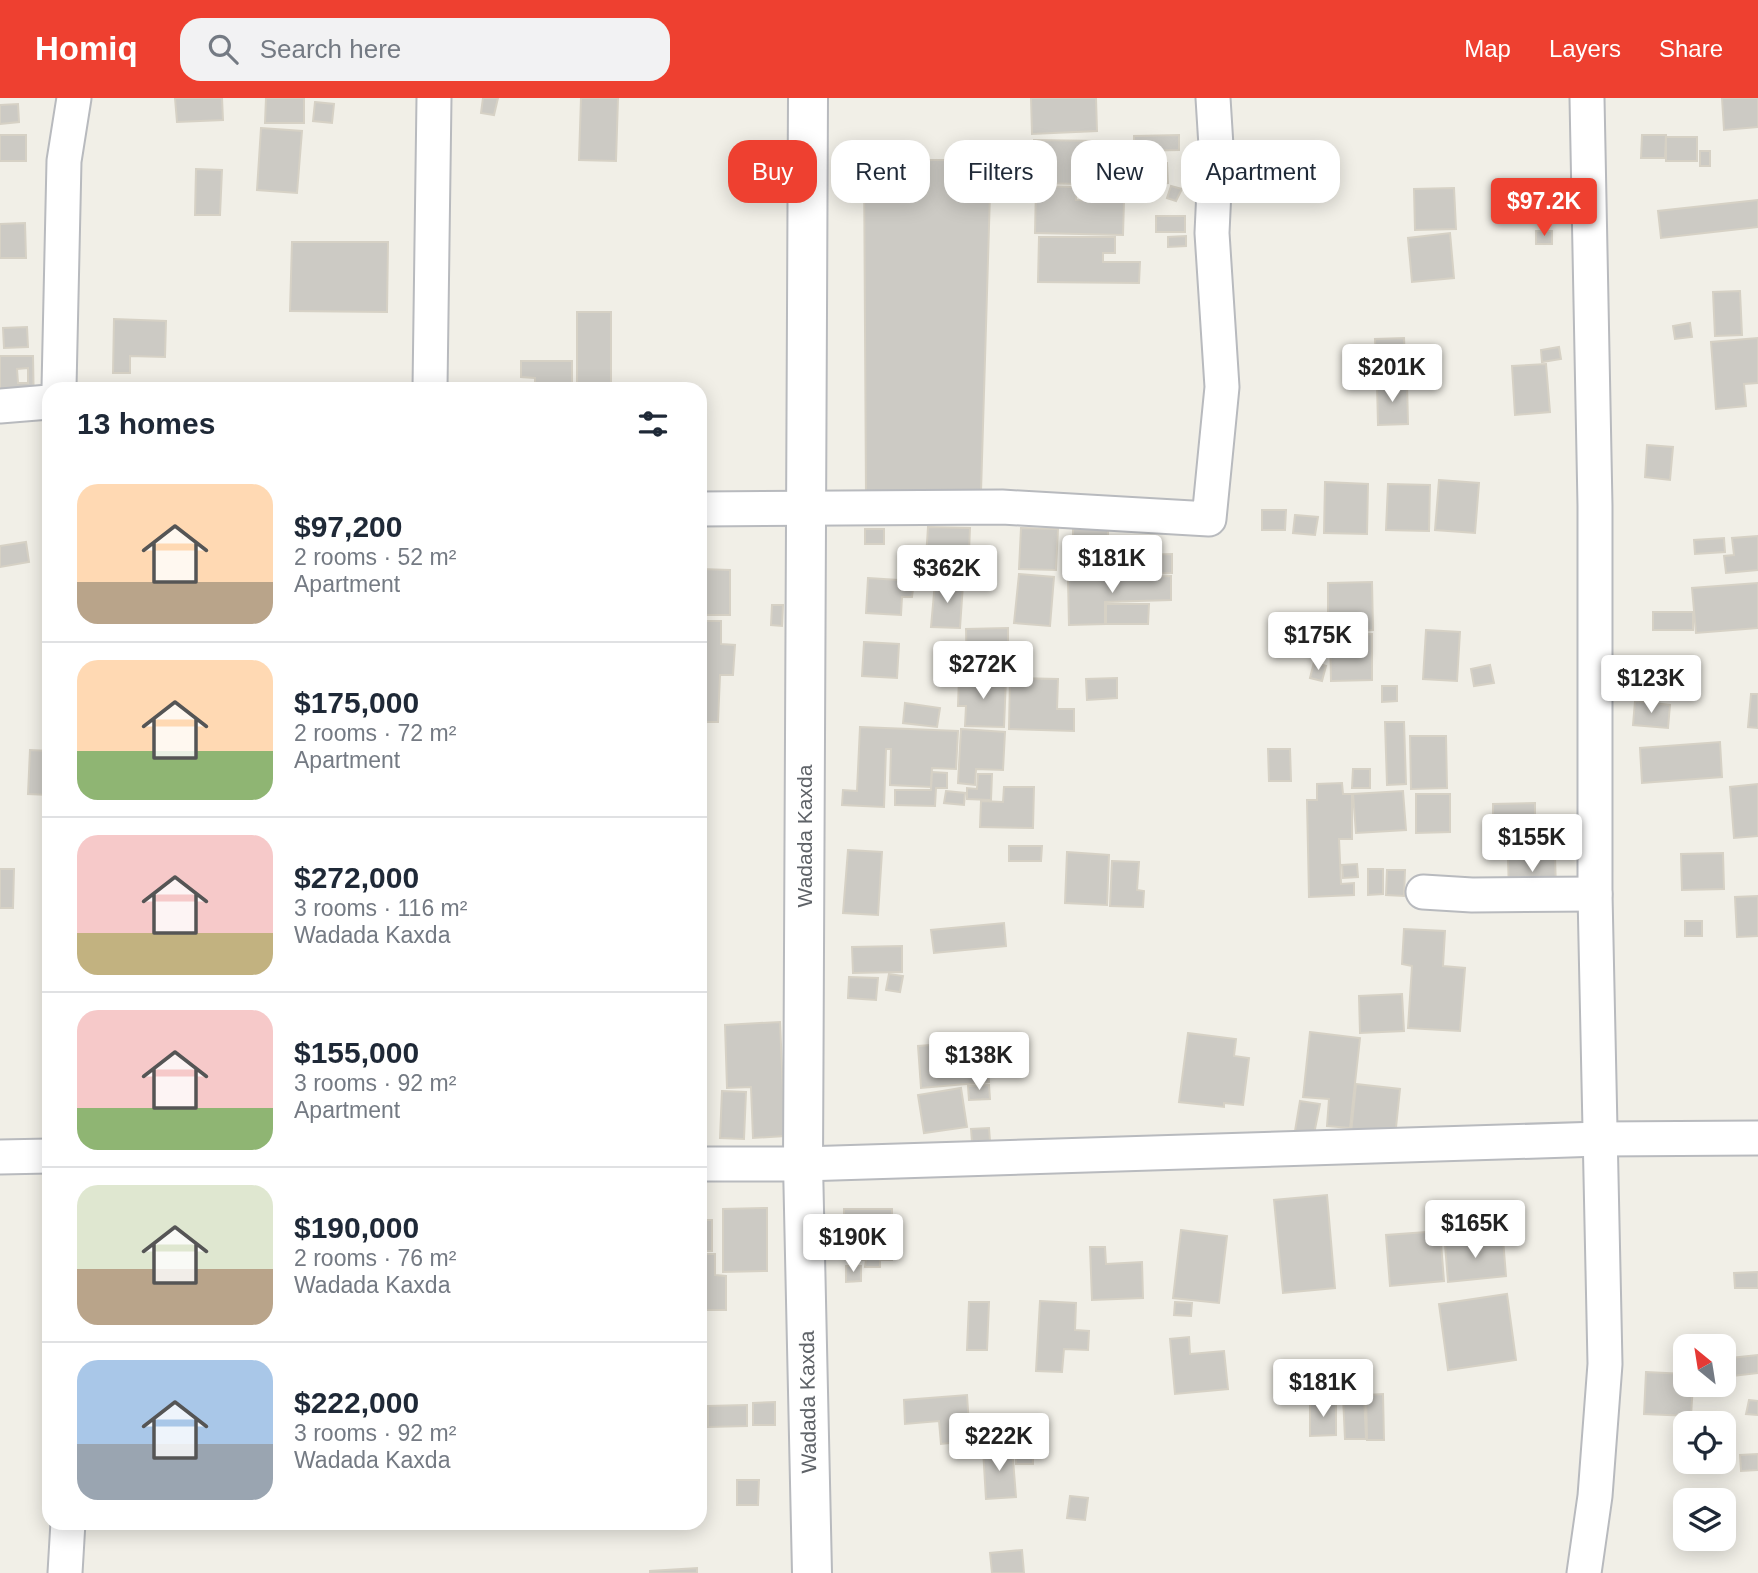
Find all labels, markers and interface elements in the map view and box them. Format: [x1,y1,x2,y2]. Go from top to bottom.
search box [180,18,670,81]
text: Homiq [35,30,138,67]
icon: search [204,30,242,68]
text: Search here [260,34,401,64]
text: Map [1464,35,1511,62]
text: Layers [1549,35,1621,62]
text: Share [1659,35,1723,62]
chip: Buy [728,140,817,203]
chip: Rent [831,140,930,203]
chip: Filters [944,140,1057,203]
chip: New [1071,140,1167,203]
chip: Apartment [1181,140,1340,203]
pin: $97.2K [1487,178,1601,238]
text: $97.2K [1507,188,1581,214]
pin: $201K [1343,344,1441,404]
text: $201K [1358,354,1426,380]
icon: filters [634,405,672,443]
text: 13 homes [77,407,215,440]
text: $97,200 [294,510,402,543]
icon: home [133,512,217,596]
pin: $181K [1063,536,1161,595]
text: 2 rooms · 52 m² [294,544,456,570]
text: $181K [1078,545,1146,571]
pin: $362K [898,546,996,605]
text: $362K [913,555,981,581]
text: Apartment [294,571,400,597]
pin: $175K [1269,612,1367,672]
text: $175K [1284,622,1352,648]
pin: $272K [934,642,1032,701]
text: $272K [949,651,1017,677]
pin: $123K [1602,656,1700,715]
text: $123K [1617,665,1685,691]
text: $175,000 [294,686,419,719]
icon: home [133,688,217,772]
text: 2 rooms · 72 m² [294,720,456,746]
text: Apartment [294,747,400,773]
street label: Wadada Kaxda [793,764,816,907]
pin: $155K [1483,814,1581,874]
text: $155K [1498,824,1566,850]
text: $272,000 [294,861,419,894]
icon: home [133,863,217,947]
text: 3 rooms · 116 m² [294,895,467,921]
text: Wadada Kaxda [294,922,450,948]
pin: $138K [930,1032,1028,1092]
text: $155,000 [294,1036,419,1069]
icon: home [133,1038,217,1122]
text: $138K [945,1042,1013,1068]
text: 3 rooms · 92 m² [294,1070,456,1096]
text: Apartment [294,1097,400,1123]
pin: $165K [1426,1200,1524,1260]
text: $165K [1441,1210,1509,1236]
text: $190,000 [294,1211,419,1244]
icon: home [133,1213,217,1297]
pin: $190K [804,1214,902,1274]
text: $190K [819,1224,887,1250]
text: 2 rooms · 76 m² [294,1245,456,1271]
text: Wadada Kaxda [294,1272,450,1298]
street label: Wadada Kaxda [795,1330,820,1474]
north arrow [1673,1334,1736,1396]
map controls [1673,1334,1736,1551]
pin: $181K [1274,1360,1372,1419]
text: $181K [1289,1369,1357,1395]
text: $222,000 [294,1386,419,1419]
icon: home [133,1388,217,1472]
button: locate [1673,1411,1736,1474]
pin: $222K [950,1414,1048,1473]
text: 3 rooms · 92 m² [294,1420,456,1446]
text: $222K [965,1423,1033,1449]
text: Wadada Kaxda [294,1447,450,1473]
button: layers [1673,1488,1736,1551]

